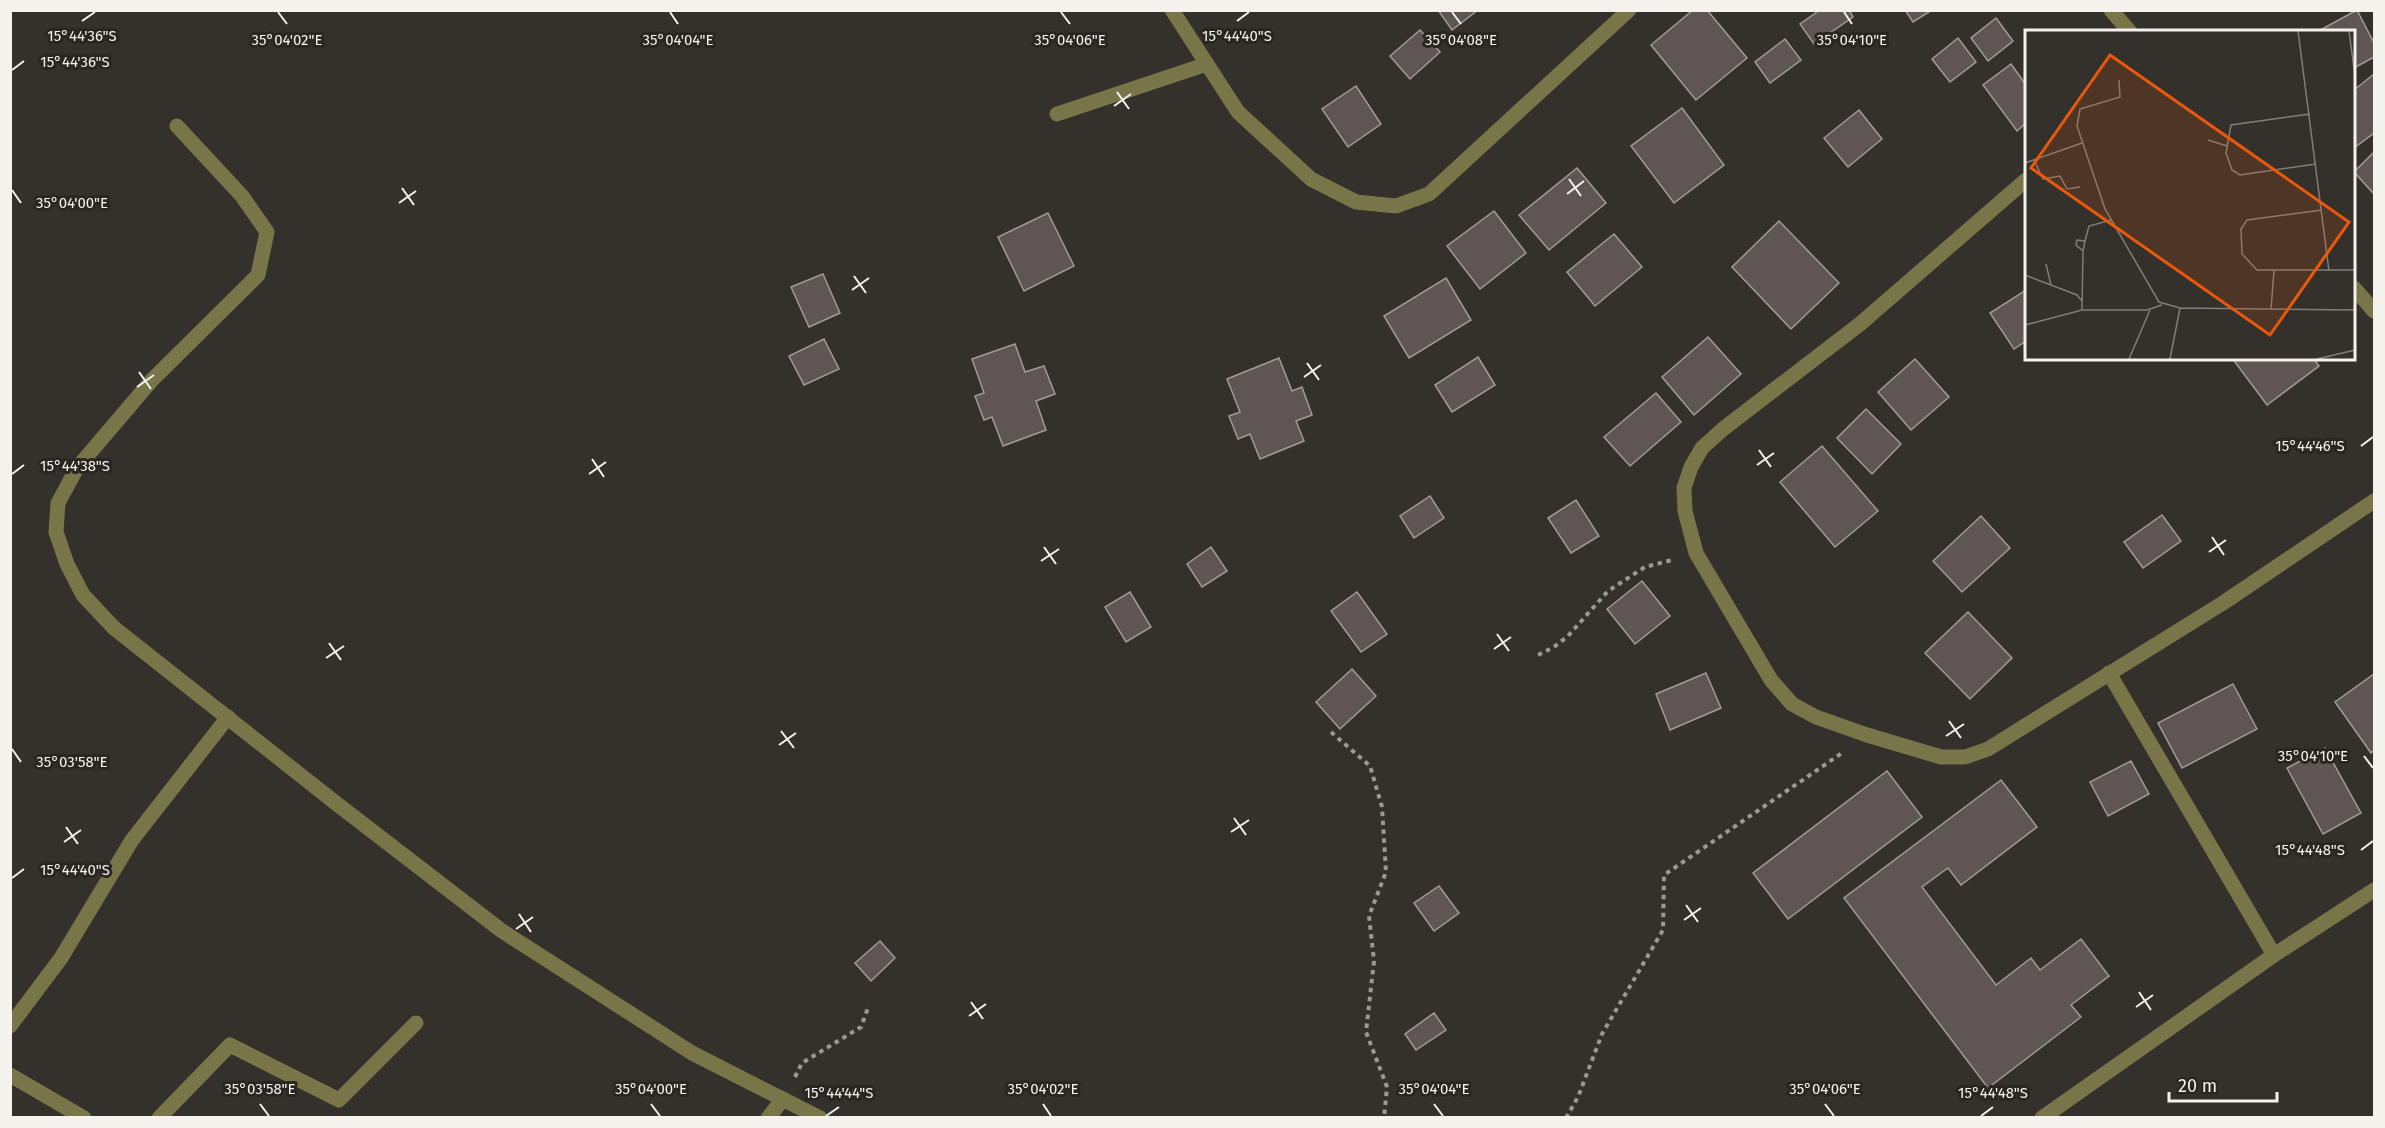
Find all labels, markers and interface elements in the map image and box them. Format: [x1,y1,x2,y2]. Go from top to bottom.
text: 15°44'36"S [47,27,117,45]
text: 15°44'40"S [1202,27,1272,45]
inset map [2025,30,2355,360]
text: 35°04'02"E [251,31,323,49]
text: 35°04'04"E [642,31,714,49]
text: 35°04'06"E [1034,31,1106,49]
text: 35°04'08"E [1425,31,1497,49]
text: 35°04'10"E [1817,31,1887,49]
text: 15°44'36"S [40,53,110,71]
text: 35°04'00"E [36,194,108,212]
text: 15°44'46"S [2275,437,2345,455]
text: 15°44'38"S [40,457,110,475]
text: 35°04'10"E [2278,747,2348,765]
text: 35°03'58"E [36,753,108,771]
text: 15°44'48"S [2275,841,2345,859]
text: 15°44'40"S [40,861,110,879]
scale bar [2169,1065,2277,1103]
text: 20 m [2178,1075,2217,1097]
text: 35°03'58"E [224,1080,296,1098]
text: 35°04'00"E [615,1080,687,1098]
text: 35°04'02"E [1007,1080,1079,1098]
text: 35°04'04"E [1398,1080,1470,1098]
text: 35°04'06"E [1789,1080,1861,1098]
text: 15°44'44"S [805,1084,873,1102]
text: 15°44'48"S [1958,1084,2028,1102]

